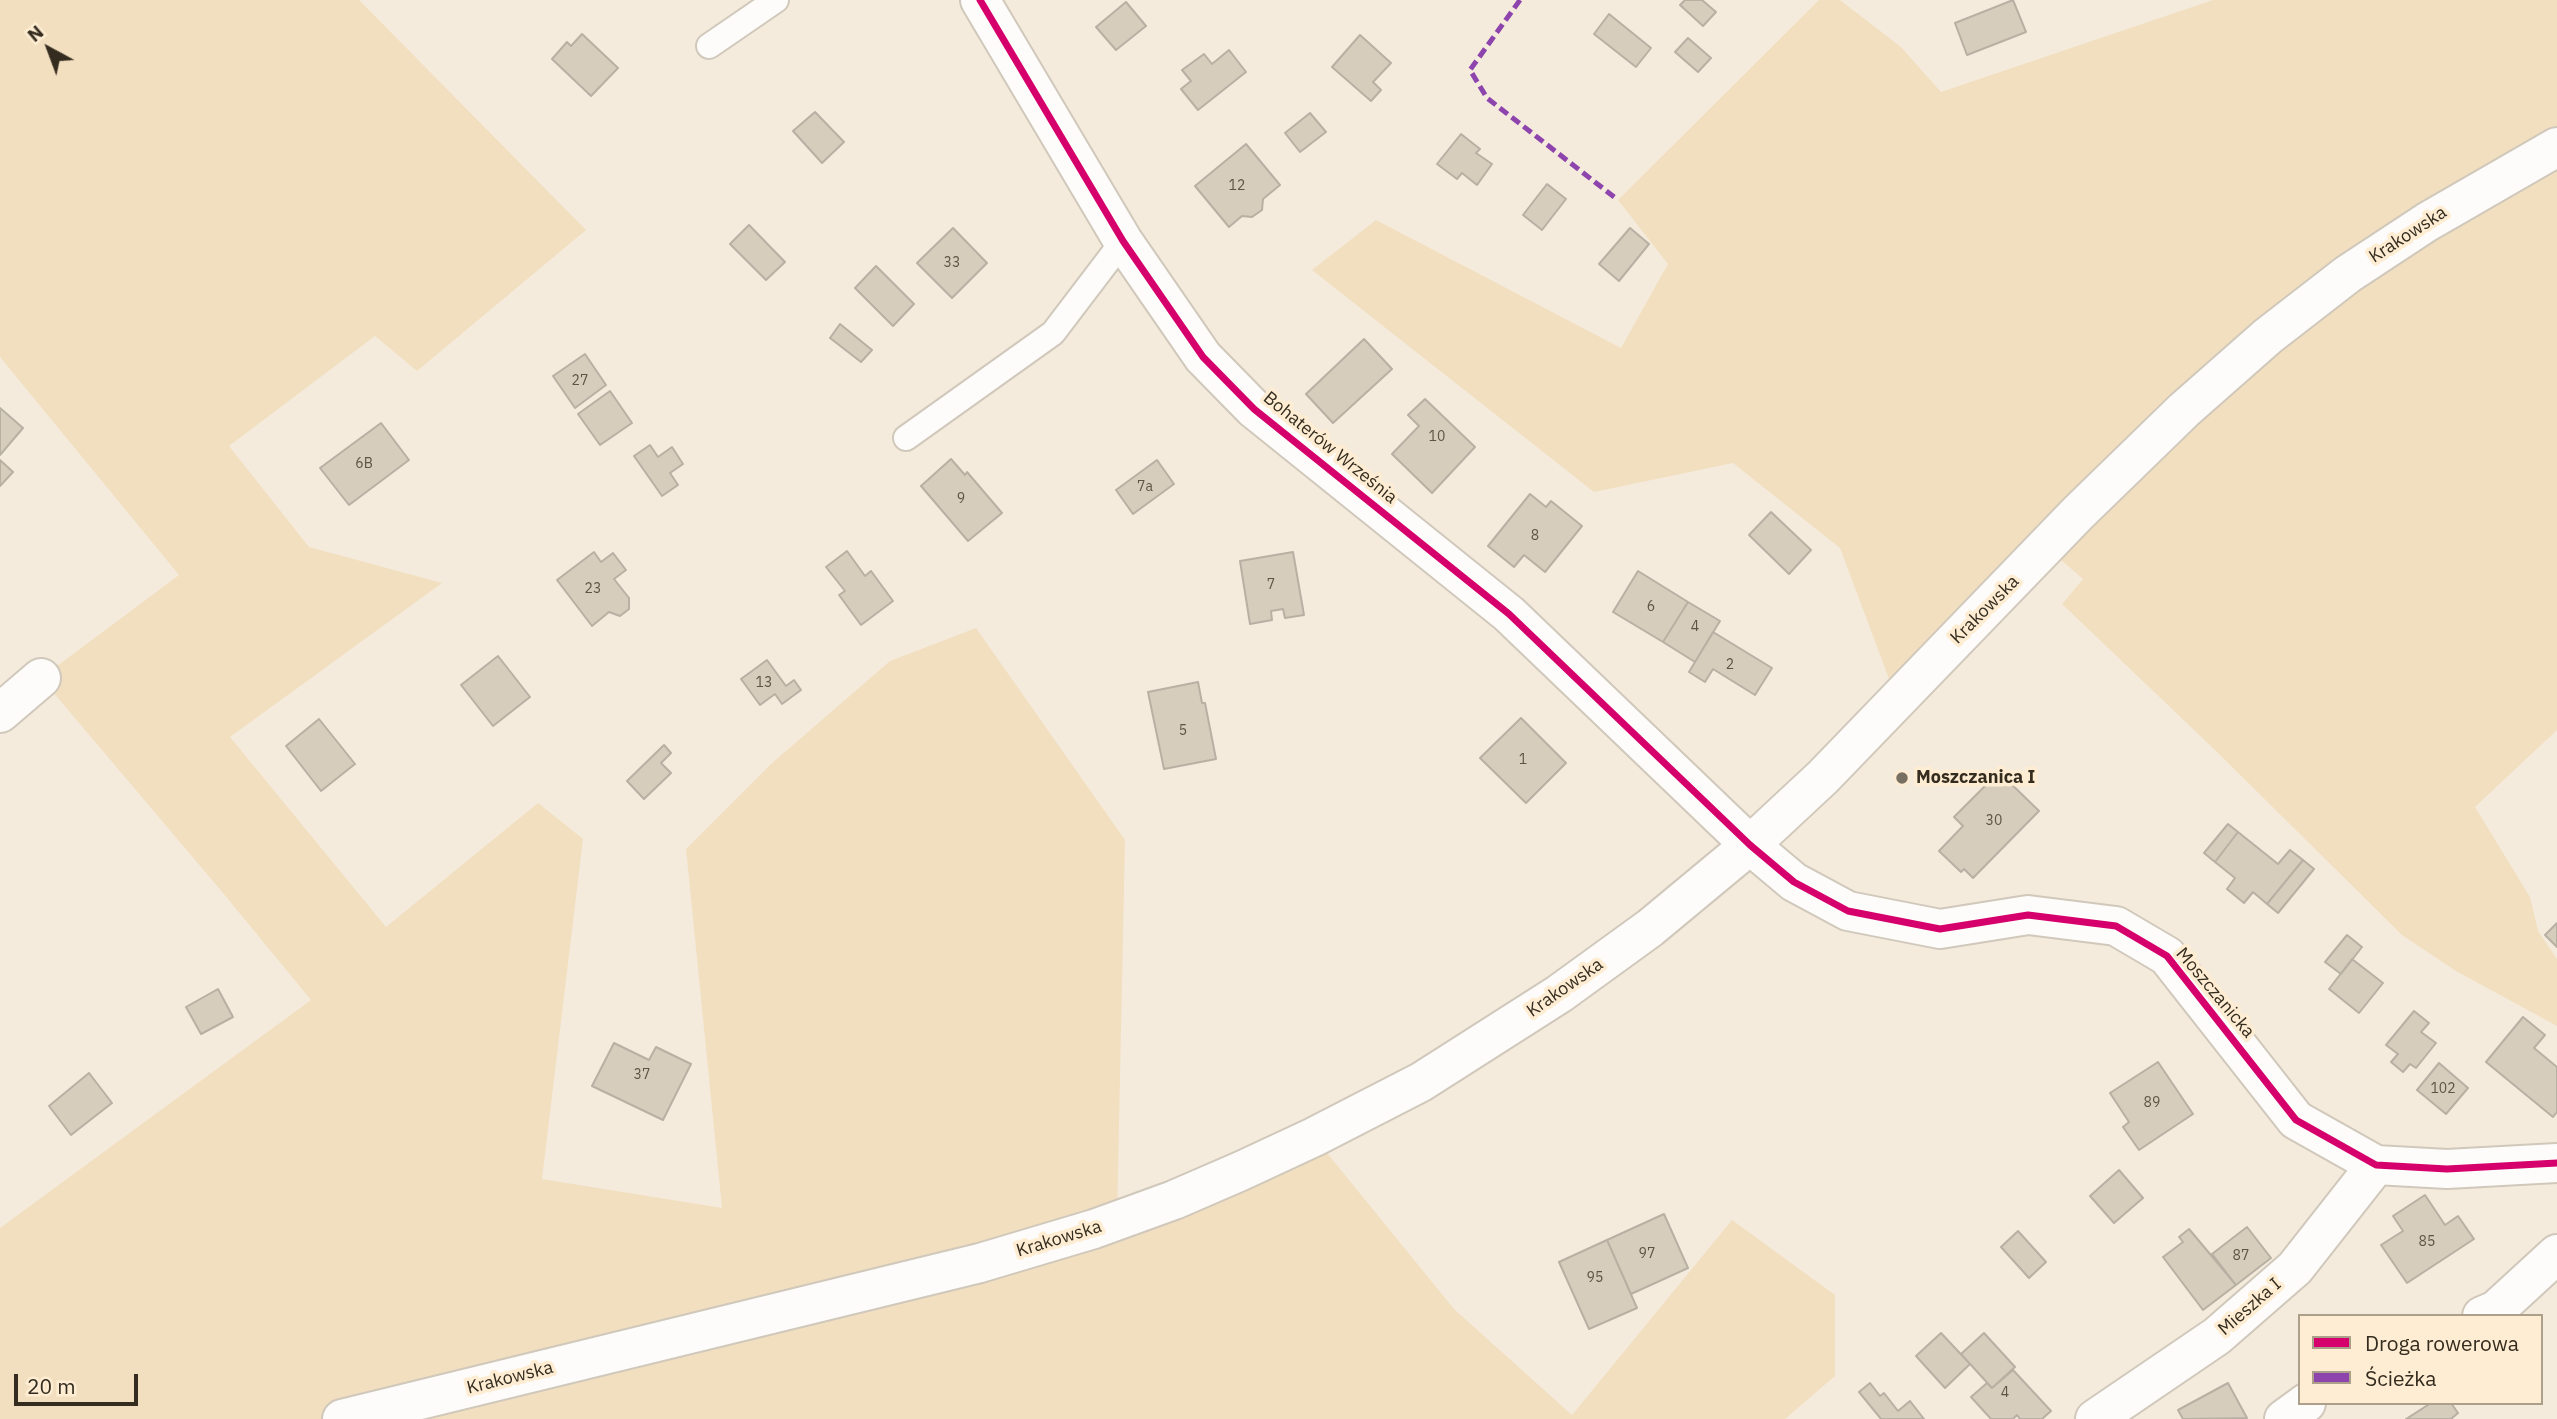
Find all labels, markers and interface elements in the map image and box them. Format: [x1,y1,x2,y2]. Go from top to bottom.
north arrow [14,14,84,84]
text: N [22,20,48,47]
house number: 12 [1229,178,1245,194]
street label: Krakowska [2365,202,2451,268]
house number: 33 [944,255,960,271]
house number: 27 [572,373,588,389]
street label: Bohaterów Września [1259,387,1401,509]
house number: 10 [1429,429,1445,445]
house number: 6B [355,456,373,472]
house number: 7a [1137,479,1153,495]
house number: 9 [957,491,965,507]
house number: 8 [1531,528,1539,544]
street label: Krakowska [1946,571,2024,649]
house number: 7 [1267,577,1275,593]
house number: 23 [585,581,601,597]
house number: 6 [1647,599,1655,615]
house number: 4 [1691,619,1699,635]
house number: 2 [1726,657,1734,673]
house number: 13 [756,675,772,691]
house number: 5 [1179,723,1187,739]
house number: 1 [1519,752,1527,768]
place label: Moszczanica I [1916,767,2035,789]
marker: Moszczanica I [1894,770,1910,786]
house number: 30 [1986,813,2002,829]
street label: Moszczanicka [2171,943,2259,1043]
street label: Krakowska [1523,954,1607,1022]
house number: 37 [634,1067,650,1083]
house number: 102 [2430,1081,2456,1097]
house number: 89 [2144,1095,2160,1111]
street label: Krakowska [1014,1216,1104,1262]
house number: 85 [2419,1234,2435,1250]
house number: 97 [1639,1246,1655,1262]
house number: 87 [2233,1248,2249,1264]
house number: 95 [1587,1270,1603,1286]
street label: Mieszka I [2214,1274,2286,1340]
legend [2298,1314,2543,1405]
text: Droga rowerowa [2365,1329,2519,1357]
street label: Krakowska [465,1357,555,1399]
scale bar [18,1360,142,1404]
text: Ścieżka [2365,1364,2436,1392]
text: 20 m [27,1372,76,1400]
house number: 4 [2001,1385,2009,1401]

